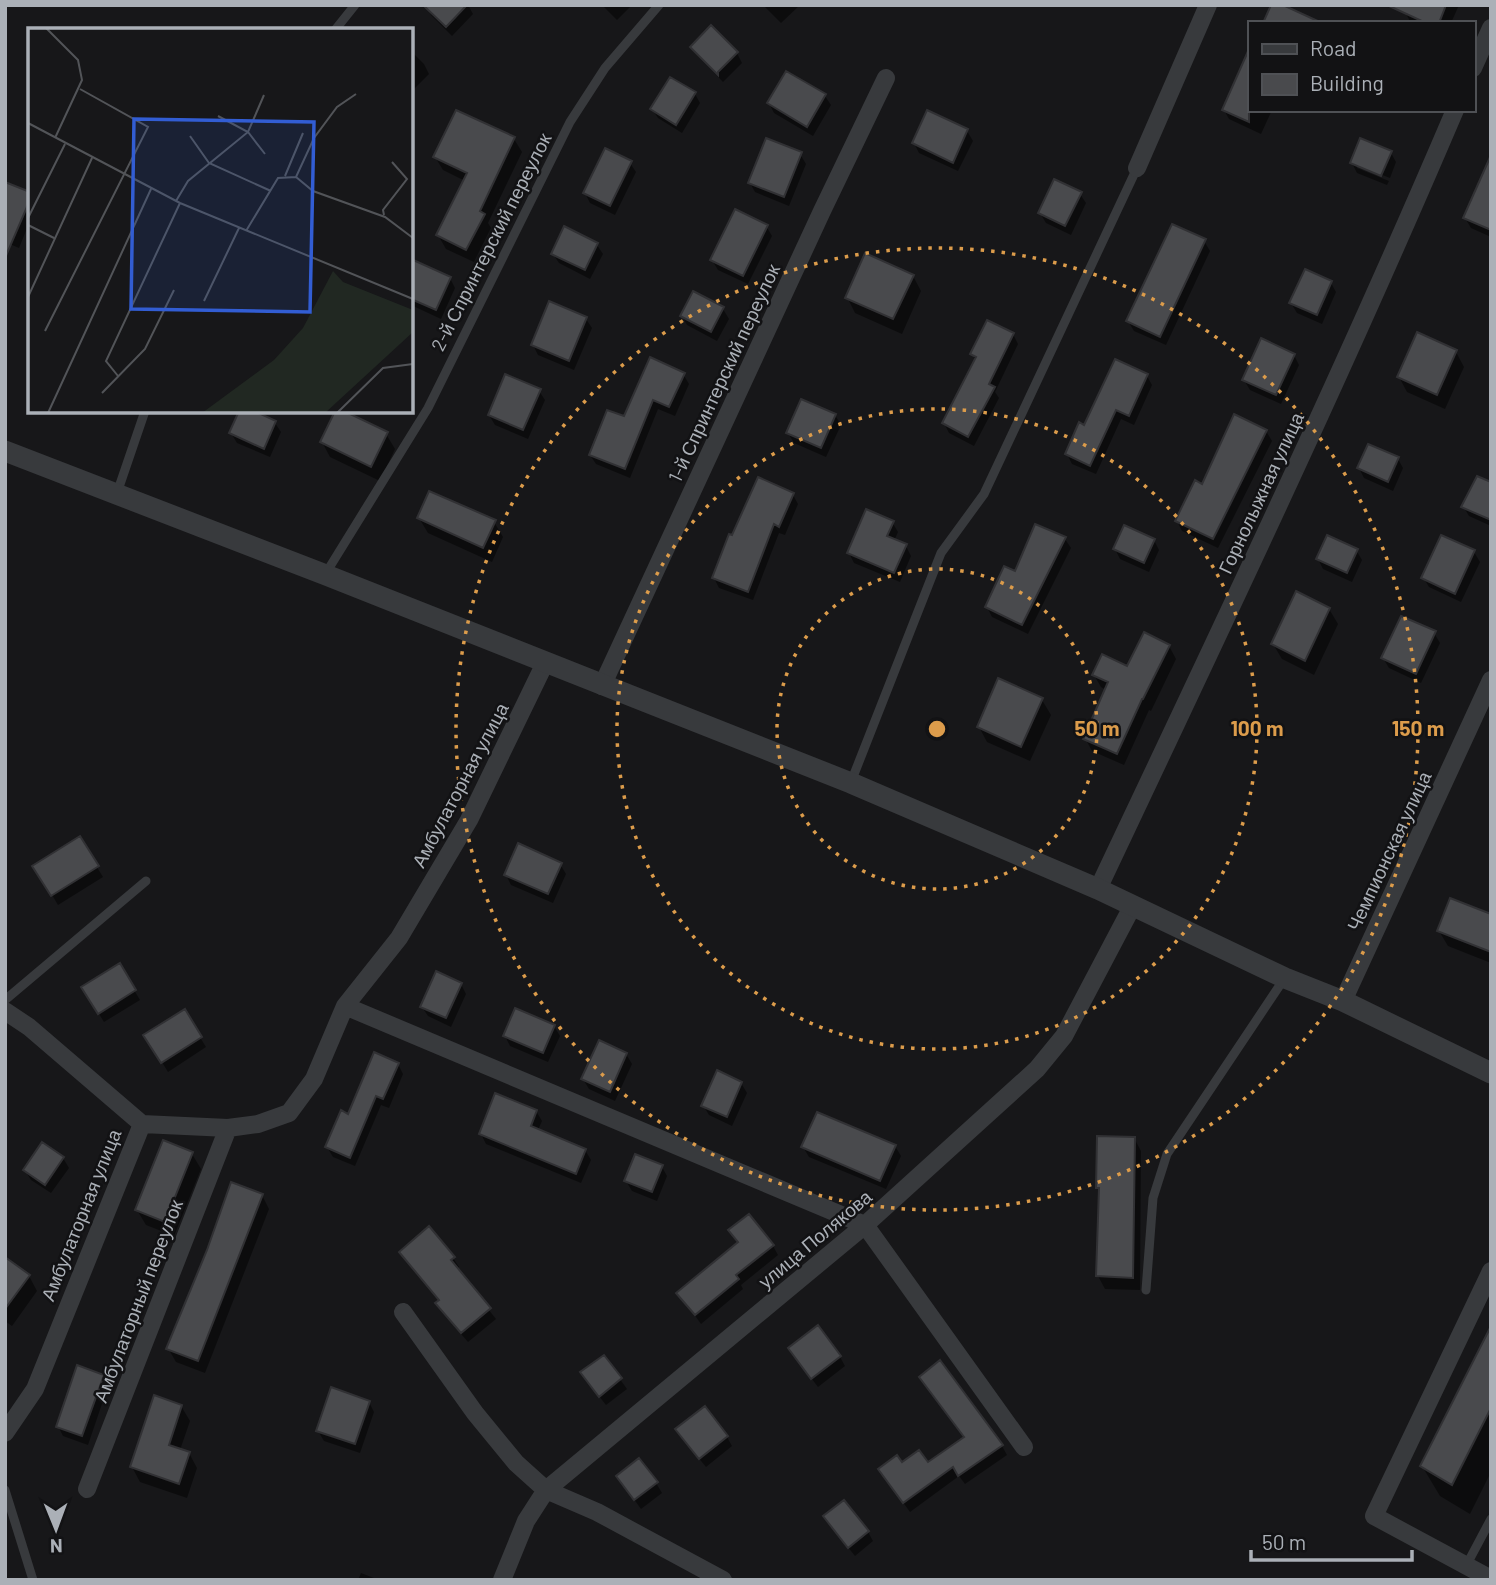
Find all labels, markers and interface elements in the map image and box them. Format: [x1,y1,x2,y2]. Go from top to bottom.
legend [1248,21,1475,112]
inset map [28,28,413,413]
text: Road [1310,35,1356,60]
text: Building [1310,70,1384,95]
street label: 2-й Спринтерский переулок [426,128,556,354]
street label: 1-й Спринтерский переулок [663,260,784,485]
street label: Горнолыжная улица [1213,408,1308,577]
street label: Амбулаторная улица [406,698,513,871]
text: 50 m [1074,715,1120,740]
text: 100 m [1230,715,1284,740]
text: 150 m [1392,715,1444,740]
centre of rings [925,717,949,741]
street label: Чемпионская улица [1341,767,1436,934]
street label: Амбулаторная улица [36,1125,126,1304]
street label: улица Полякова [753,1184,876,1293]
street label: Амбулаторный переулок [88,1195,187,1406]
north arrow [21,1494,91,1564]
scale bar [1251,1518,1412,1562]
text: 50 m [1262,1529,1306,1554]
text: N [50,1535,63,1558]

